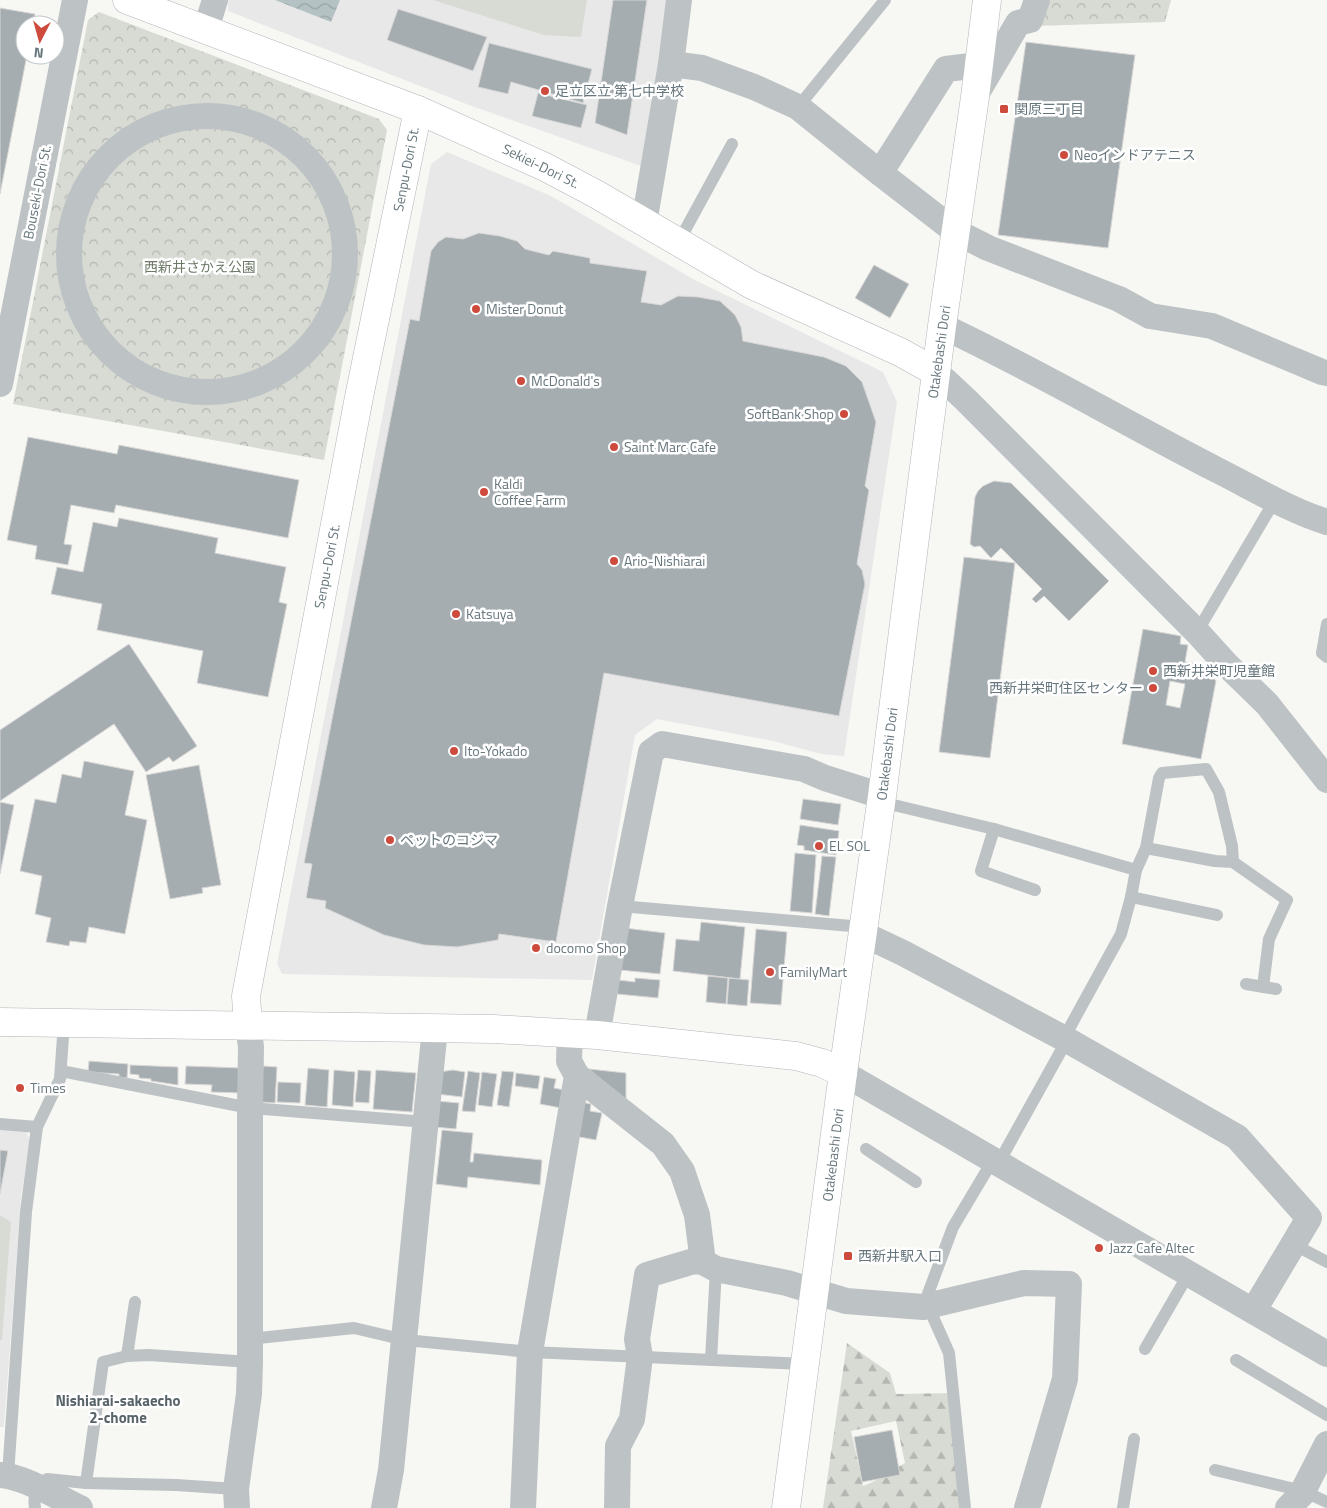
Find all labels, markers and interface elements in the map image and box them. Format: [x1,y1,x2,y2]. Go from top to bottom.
north arrow [15,15,65,65]
text: N [33,42,45,64]
place label: 足立区立 第七中学校 [555,80,684,101]
marker: 足立区立 第七中学校 [539,85,551,97]
place label: 関原三丁目 [1014,98,1084,119]
marker: 関原三丁目 [998,103,1010,115]
street label: Senpu-Dori St. [387,125,424,213]
street label: Sekiei-Dori St. [499,138,583,193]
street label: Bouseki-Dori St. [17,143,56,241]
place label: Neoインドアテニス [1074,144,1196,165]
marker: Neoインドアテニス [1058,149,1070,161]
park label: 西新井さかえ公園 [144,256,256,277]
place label: Mister Donut [486,298,564,319]
marker: Mister Donut [470,303,482,315]
street label: Otakebashi Dori [922,304,955,400]
place label: McDonald's [531,370,600,391]
marker: McDonald's [515,375,527,387]
place label: SoftBank Shop [747,403,834,424]
marker: SoftBank Shop [838,408,850,420]
place label: Saint Marc Cafe [624,436,716,457]
marker: Saint Marc Cafe [608,441,620,453]
place label: Kaldi Coffee Farm [494,473,566,510]
marker: Kaldi Coffee Farm [478,486,490,498]
street label: Senpu-Dori St. [308,522,345,610]
place label: Ario-Nishiarai [624,550,705,571]
marker: Ario-Nishiarai [608,555,620,567]
place label: Katsuya [466,603,514,624]
marker: Katsuya [450,608,462,620]
place label: 西新井栄町児童館 [1163,660,1275,681]
marker: 西新井栄町児童館 [1147,665,1159,677]
place label: 西新井栄町住区センター [989,677,1143,698]
marker: 西新井栄町住区センター [1147,682,1159,694]
street label: Otakebashi Dori [870,706,903,802]
place label: Ito-Yokado [464,740,527,761]
marker: Ito-Yokado [448,745,460,757]
place label: ペットのコジマ [400,829,498,850]
marker: ペットのコジマ [384,834,396,846]
place label: EL SOL [829,835,870,856]
marker: EL SOL [813,840,825,852]
place label: docomo Shop [546,937,626,958]
marker: docomo Shop [530,942,542,954]
place label: FamilyMart [780,961,847,982]
marker: FamilyMart [764,966,776,978]
place label: Times [30,1077,66,1098]
marker: Times [14,1082,26,1094]
street label: Otakebashi Dori [816,1107,849,1203]
place label: Jazz Cafe Altec [1109,1237,1195,1258]
marker: Jazz Cafe Altec [1093,1242,1105,1254]
place label: 西新井駅入口 [858,1245,942,1266]
marker: 西新井駅入口 [842,1250,854,1262]
district label: Nishiarai-sakaecho 2-chome [55,1389,181,1429]

